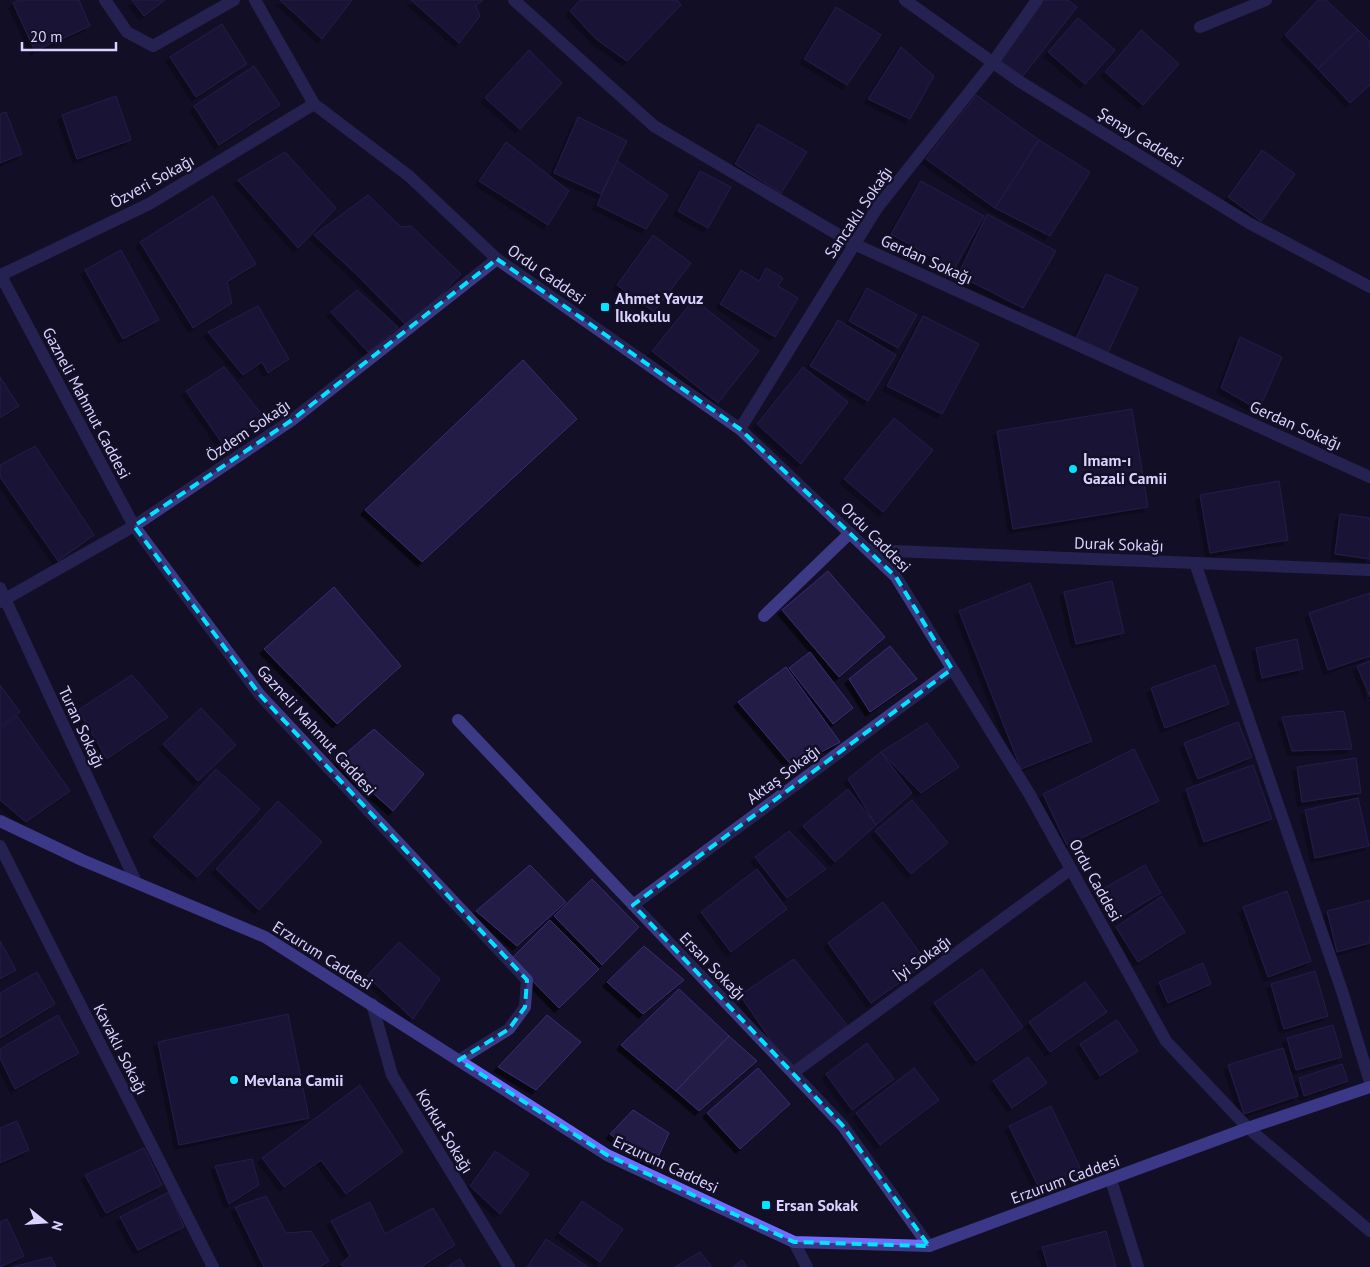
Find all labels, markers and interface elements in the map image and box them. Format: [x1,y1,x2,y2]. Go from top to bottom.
scale bar [22,20,116,52]
text: 20 m [30,27,63,46]
street label: Şenay Caddesi [1094,103,1188,171]
street label: Özveri Sokağı [107,150,197,212]
street label: Sancaklı Sokağı [820,162,896,262]
street label: Gerdan Sokağı [878,230,976,288]
street label: Ordu Caddesi [504,240,590,308]
place label: Ahmet Yavuz İlkokulu [615,288,703,326]
marker: Ahmet Yavuz İlkokulu [599,301,611,313]
street label: Gazneli Mahmut Caddesi [39,324,135,482]
street label: Özdem Sokağı [202,395,294,465]
street label: Gerdan Sokağı [1247,396,1345,454]
place label: İmam-ı Gazali Camii [1083,450,1167,488]
marker: İmam-ı Gazali Camii [1067,463,1079,475]
street label: Ordu Caddesi [837,498,915,576]
street label: Durak Sokağı [1074,532,1164,556]
street label: Gazneli Mahmut Caddesi [253,661,381,799]
street label: Turan Sokağı [54,683,110,771]
street label: Aktaş Sokağı [742,740,824,808]
street label: Ordu Caddesi [1065,835,1127,925]
street label: Erzurum Caddesi [269,916,377,994]
street label: Ersan Sokağı [675,928,751,1004]
street label: İyi Sokağı [889,930,955,986]
street label: Kavaklı Sokağı [90,1000,152,1098]
place label: Mevlana Camii [244,1070,344,1090]
marker: Mevlana Camii [228,1074,240,1086]
street label: Korkut Sokağı [412,1085,478,1177]
street label: Erzurum Caddesi [610,1131,722,1197]
street label: Erzurum Caddesi [1008,1150,1122,1208]
place label: Ersan Sokak [776,1195,858,1215]
north arrow [20,1197,70,1247]
marker: Ersan Sokak [760,1199,772,1211]
text: N [47,1219,67,1233]

